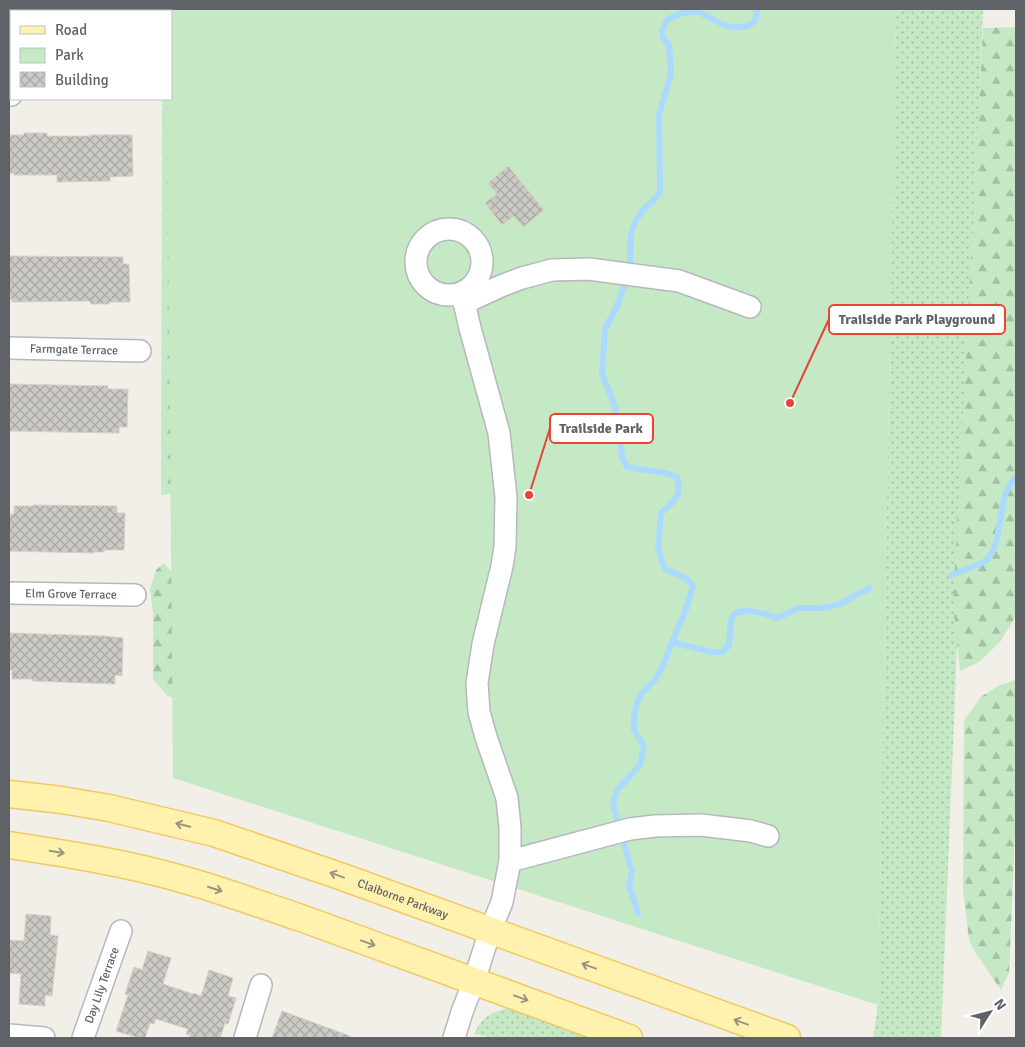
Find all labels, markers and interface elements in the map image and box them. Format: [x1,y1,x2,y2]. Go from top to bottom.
legend [10,10,172,100]
text: Road [55,21,87,39]
text: Park [55,46,84,64]
text: Building [55,71,109,89]
callout: Trailside Park Playground [829,305,1005,334]
text: Trailside Park Playground [839,311,996,328]
street label: Farmgate Terrace [30,341,118,358]
callout: Trailside Park [550,414,653,443]
text: Trailside Park [559,420,644,437]
street label: Elm Grove Terrace [25,586,117,603]
one-way arrow [175,820,191,829]
one-way arrow [49,848,65,858]
one-way arrow [330,870,345,879]
street label: Claiborne Parkway [355,876,451,923]
one-way arrow [207,885,223,895]
one-way arrow [360,939,376,948]
street label: Day Lily Terrace [82,945,123,1026]
one-way arrow [581,961,597,970]
north arrow [965,987,1015,1037]
one-way arrow [513,994,528,1003]
text: N [990,996,1010,1014]
one-way arrow [734,1017,750,1026]

